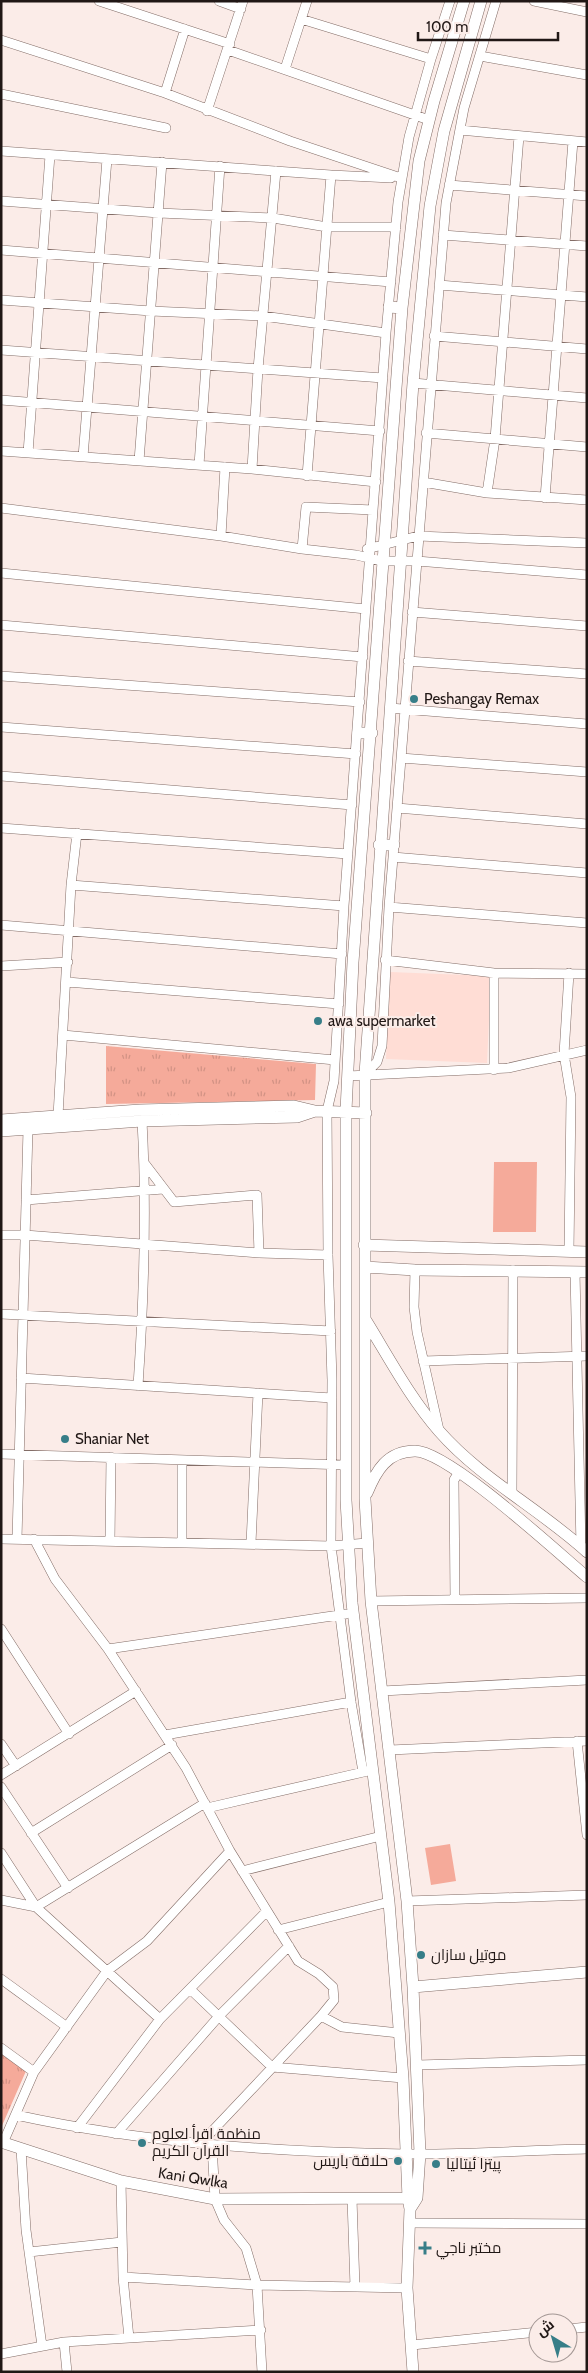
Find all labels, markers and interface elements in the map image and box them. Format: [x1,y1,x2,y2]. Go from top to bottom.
scale bar [418,10,558,42]
text: 100 m [426,18,468,36]
place label: Peshangay Remax [424,690,539,708]
marker: Peshangay Remax [408,693,420,705]
place label: awa supermarket [328,1012,435,1030]
marker: awa supermarket [312,1015,324,1027]
place label: Shaniar Net [75,1430,149,1448]
marker: Shaniar Net [59,1433,71,1445]
place label: موتيل سازان [431,1946,506,1965]
marker: موتيل سازان [415,1949,427,1961]
place label: منظمة اقرأ لعلوم القرآن الكريم [152,2124,261,2161]
marker: منظمة اقرأ لعلوم القرآن الكريم [136,2137,148,2149]
place label: حلاقة باریس [313,2152,388,2171]
marker: حلاقة باریس [392,2155,404,2167]
place label: پیتزا ئیتالیا [446,2155,501,2174]
marker: پیتزا ئیتالیا [430,2158,442,2170]
street label: Kani Qwlka [157,2164,230,2193]
place label: مختبر ناجي [436,2239,501,2260]
marker: مختبر ناجي [418,2241,432,2255]
north arrow [528,2313,578,2363]
text: ش [532,2315,558,2340]

